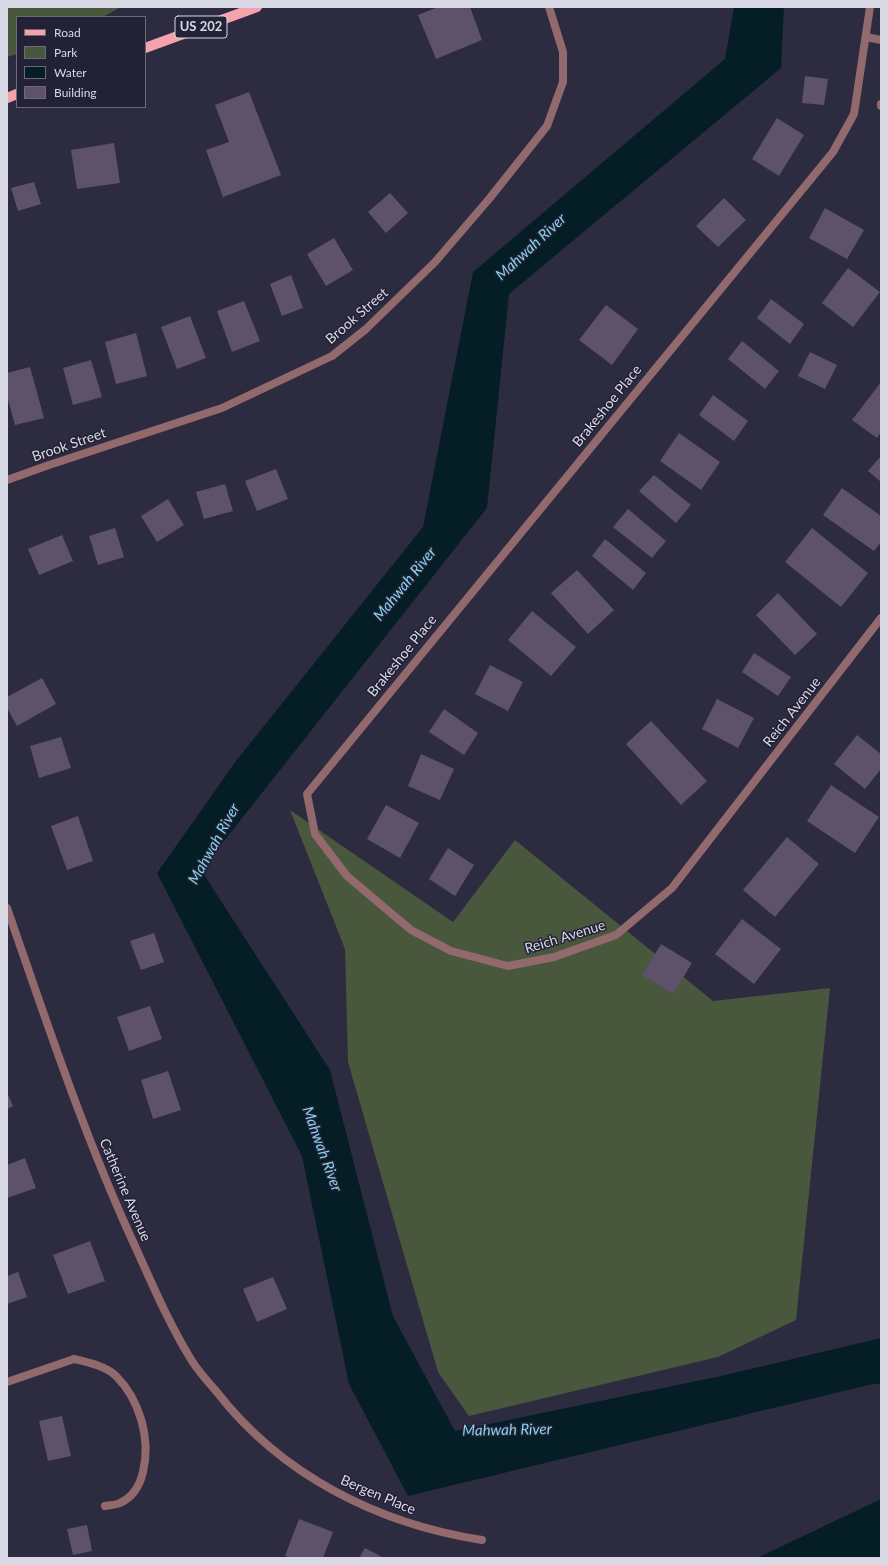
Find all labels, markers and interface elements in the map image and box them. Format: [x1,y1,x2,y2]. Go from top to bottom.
legend [16,16,146,108]
road number: US 202 [175,16,227,38]
text: Road [54,25,81,40]
text: Park [54,45,77,60]
text: Water [54,65,87,80]
text: Building [54,85,97,100]
water label: Mahwah River [492,210,570,284]
street label: Brook Street [322,284,392,348]
street label: Brakeshoe Place [569,362,645,450]
street label: Brook Street [30,425,108,465]
water label: Mahwah River [370,544,440,624]
street label: Brakeshoe Place [364,612,440,700]
street label: Reich Avenue [760,674,824,750]
water label: Mahwah River [184,801,244,887]
street label: Reich Avenue [523,917,607,957]
water label: Mahwah River [298,1104,346,1194]
street label: Catherine Avenue [96,1136,154,1244]
water label: Mahwah River [462,1420,552,1440]
street label: Bergen Place [338,1472,418,1518]

